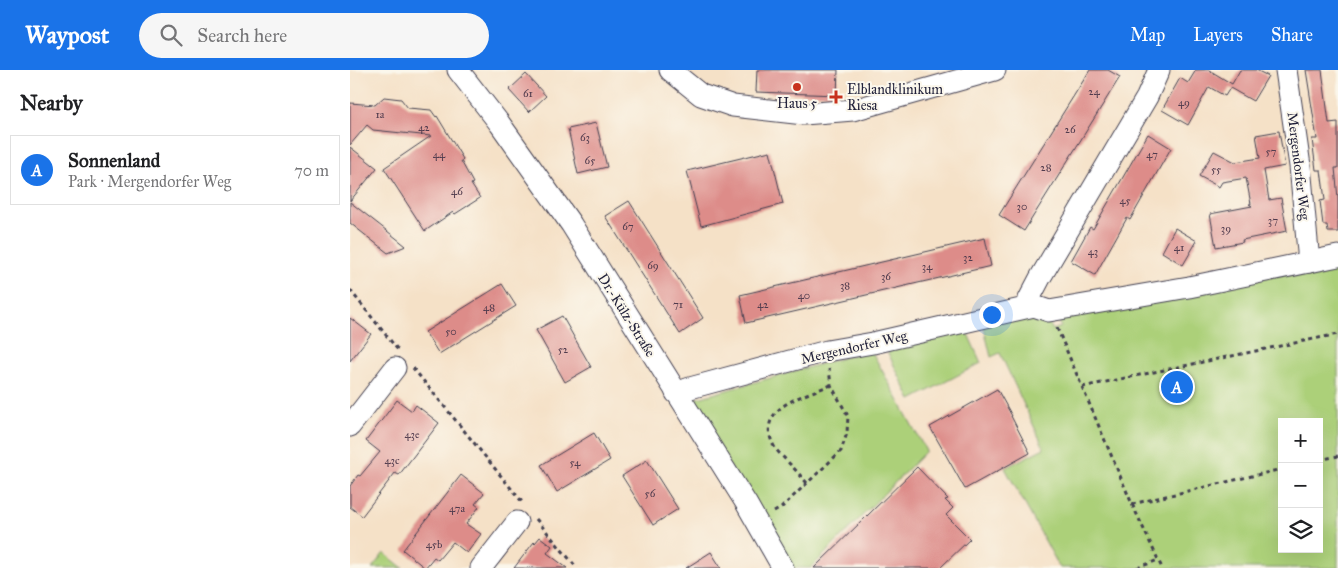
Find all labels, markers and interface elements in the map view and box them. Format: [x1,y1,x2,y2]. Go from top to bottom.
search box [139,13,489,58]
text: Waypost [25,20,109,50]
icon: search [157,21,185,49]
text: Search here [197,24,287,47]
text: Map [1130,24,1165,46]
text: Layers [1193,24,1243,46]
text: Share [1271,24,1313,46]
marker: Haus 5 [791,81,803,93]
place label: Elblandklinikum Riesa [847,81,943,114]
house number: 24 [1088,85,1101,98]
house number: 61 [523,87,533,100]
text: Nearby [20,90,83,116]
marker: Elblandklinikum Riesa [829,90,843,104]
place label: Haus 5 [777,95,818,112]
house number: 49 [1178,96,1190,109]
house number: 1a [376,108,385,121]
street label: Mergendorfer Weg [1283,111,1314,221]
house number: 42 [418,121,430,134]
house number: 26 [1064,123,1076,136]
house number: 63 [580,131,590,144]
house number: 57 [1266,145,1277,158]
house number: 44 [433,148,446,161]
house number: 47 [1146,148,1158,161]
text: Sonnenland [68,149,160,172]
house number: 65 [585,154,595,167]
text: A [32,161,42,180]
text: 70 m [294,161,329,180]
house number: 28 [1040,161,1052,174]
house number: 55 [1211,163,1221,176]
text: Park · Mergendorfer Weg [68,172,231,191]
house number: 46 [451,185,463,198]
house number: 45 [1119,194,1131,207]
house number: 30 [1017,200,1027,213]
house number: 37 [1268,214,1278,227]
house number: 67 [622,220,634,233]
house number: 39 [1221,222,1231,235]
house number: 41 [1174,241,1184,254]
house number: 43 [1088,245,1098,258]
house number: 32 [963,251,973,264]
house number: 69 [647,259,659,272]
house number: 34 [922,260,933,273]
street label: Dr.-Külz-Straße [594,270,659,360]
house number: 36 [881,270,891,283]
house number: 38 [840,279,850,292]
house number: 40 [798,289,810,302]
house number: 71 [673,298,683,311]
house number: 42 [757,298,769,311]
house number: 48 [483,301,495,314]
your location [979,302,1005,328]
house number: 50 [445,325,457,338]
street label: Mergendorfer Weg [799,327,909,368]
house number: 52 [558,343,569,356]
pin: A [1161,368,1193,406]
map controls [1278,418,1323,553]
button: + [1278,418,1323,463]
house number: 43e [404,428,420,441]
house number: 43c [384,454,400,467]
house number: 54 [570,456,581,469]
button: − [1278,463,1323,508]
house number: 56 [645,487,656,500]
house number: 47a [449,502,465,515]
button: layers [1278,508,1323,553]
house number: 45b [426,538,442,551]

